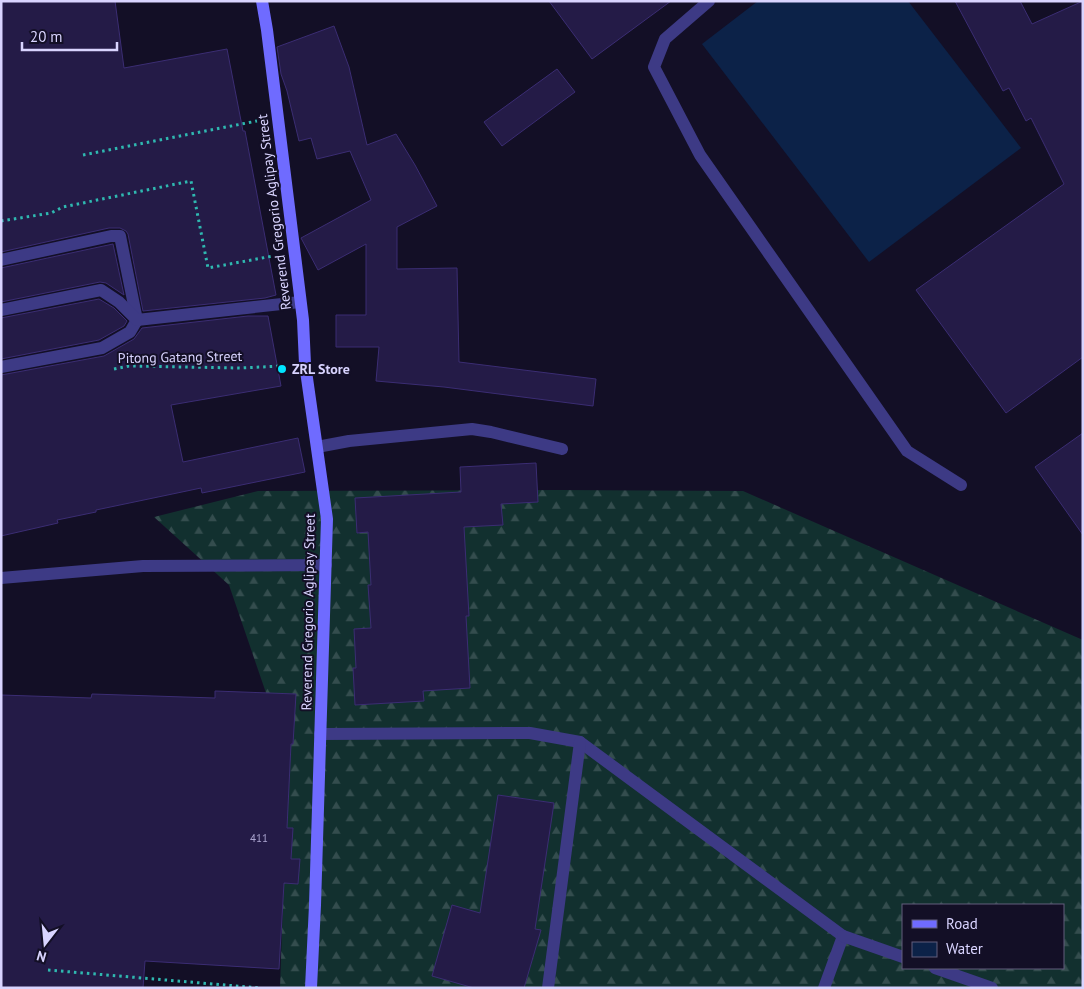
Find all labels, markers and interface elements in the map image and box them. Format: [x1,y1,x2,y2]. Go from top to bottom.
scale bar [22,20,118,52]
text: 20 m [30,27,63,46]
street label: Reverend Gregorio Aglipay Street [253,113,295,311]
street label: Pitong Gatang Street [118,347,243,367]
place label: ZRL Store [292,360,350,378]
marker: ZRL Store [276,363,288,375]
street label: Reverend Gregorio Aglipay Street [297,513,319,711]
house number: 411 [250,831,268,845]
legend [902,904,1064,969]
text: Road [946,914,978,933]
north arrow [20,919,70,969]
text: Water [946,939,983,958]
text: N [35,947,48,966]

